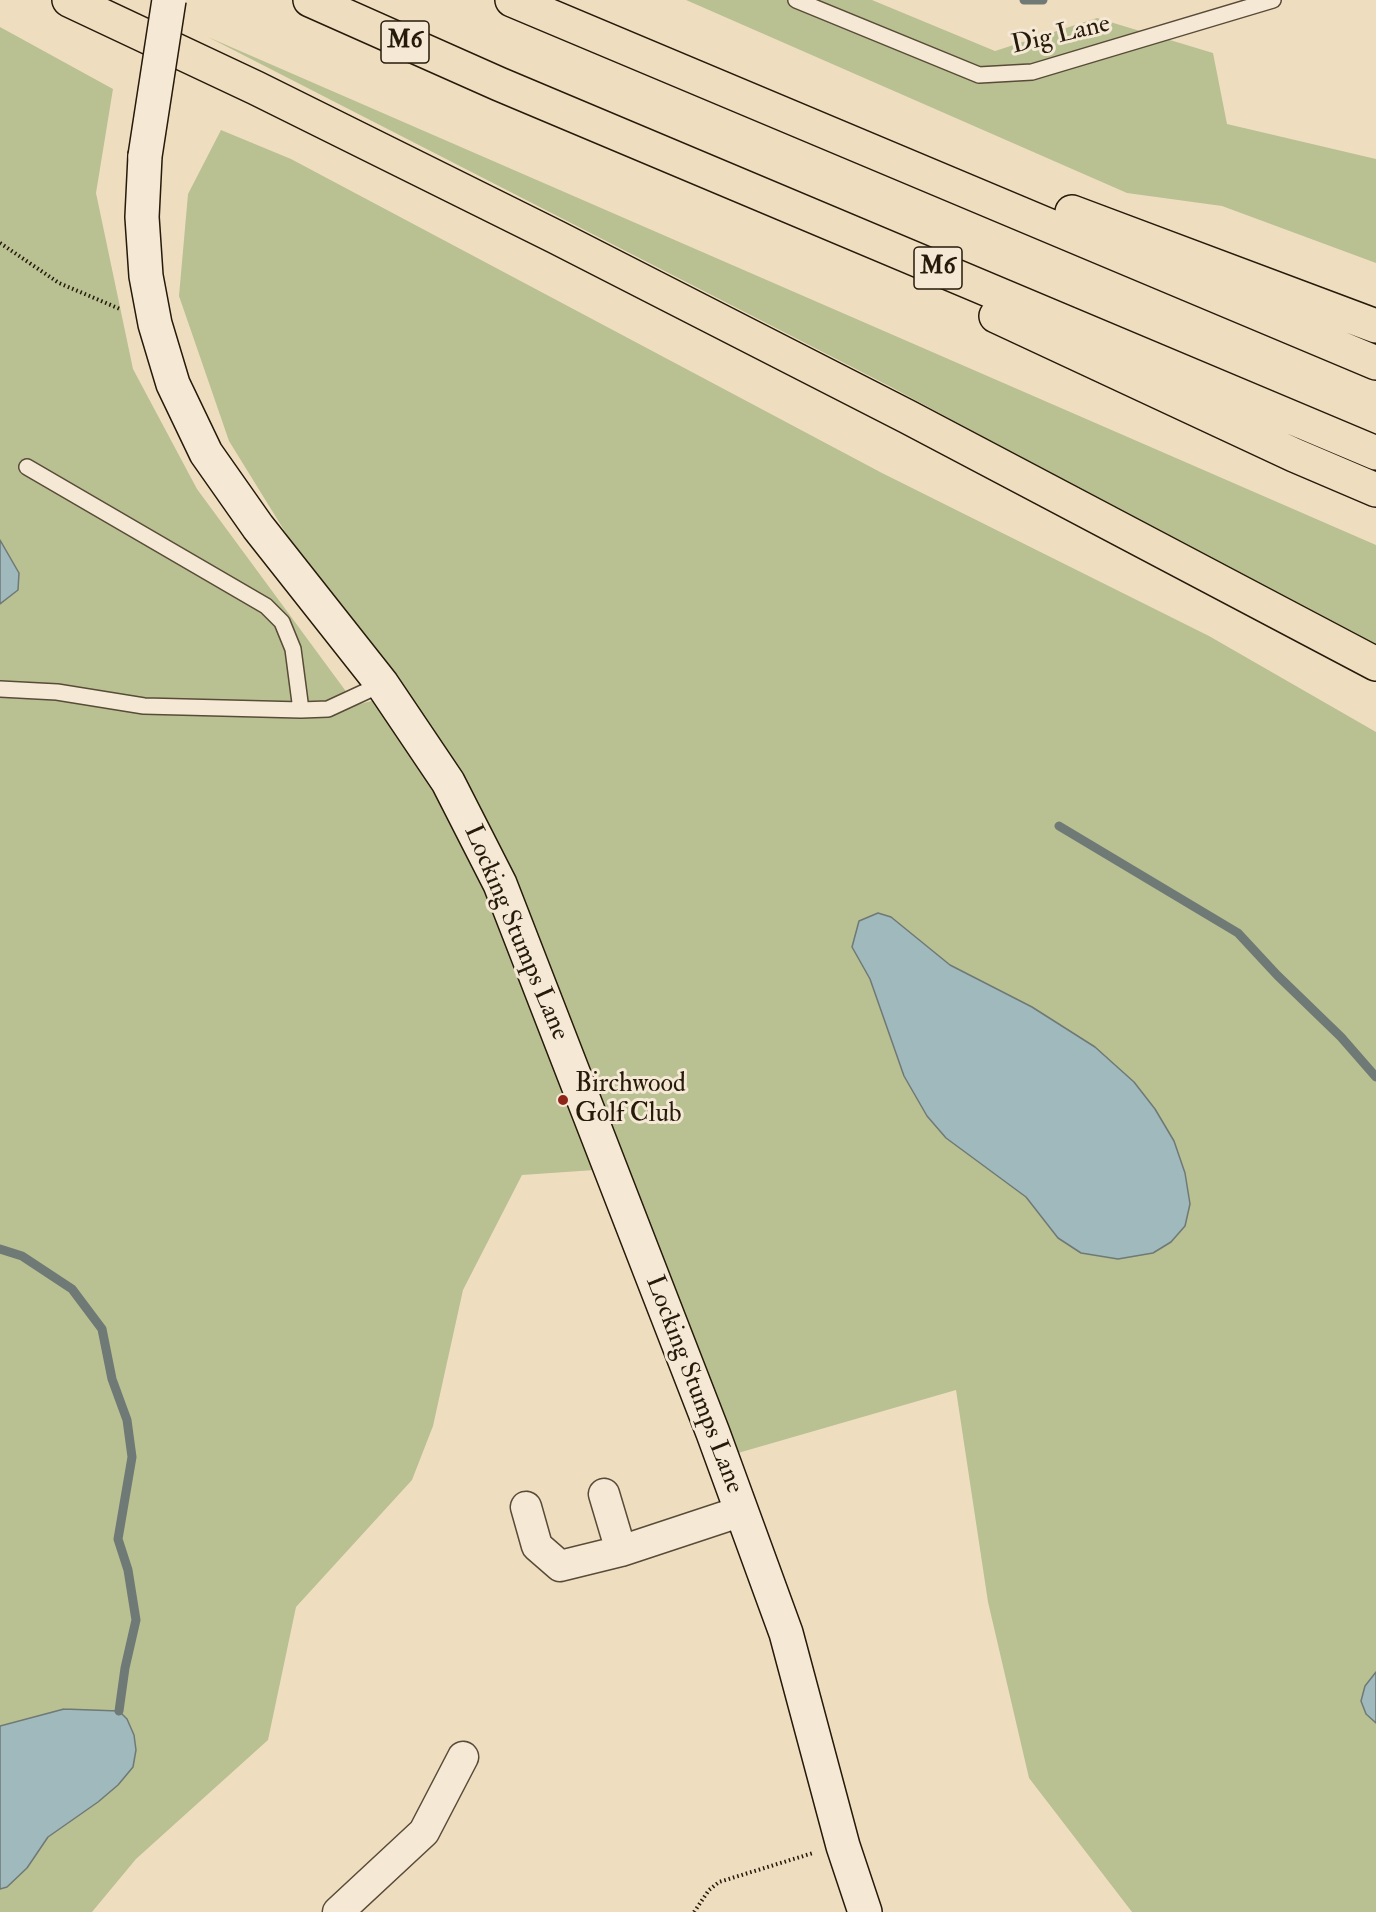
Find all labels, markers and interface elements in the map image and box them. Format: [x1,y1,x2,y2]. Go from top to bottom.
street label: Dig Lane [1009,10,1113,62]
road number: M6 [381,21,429,63]
road number: M6 [914,247,962,289]
street label: Locking Stumps Lane [456,821,574,1045]
place label: Birchwood Golf Club [575,1069,686,1130]
marker: Birchwood Golf Club [556,1093,570,1107]
street label: Locking Stumps Lane [637,1272,749,1498]

